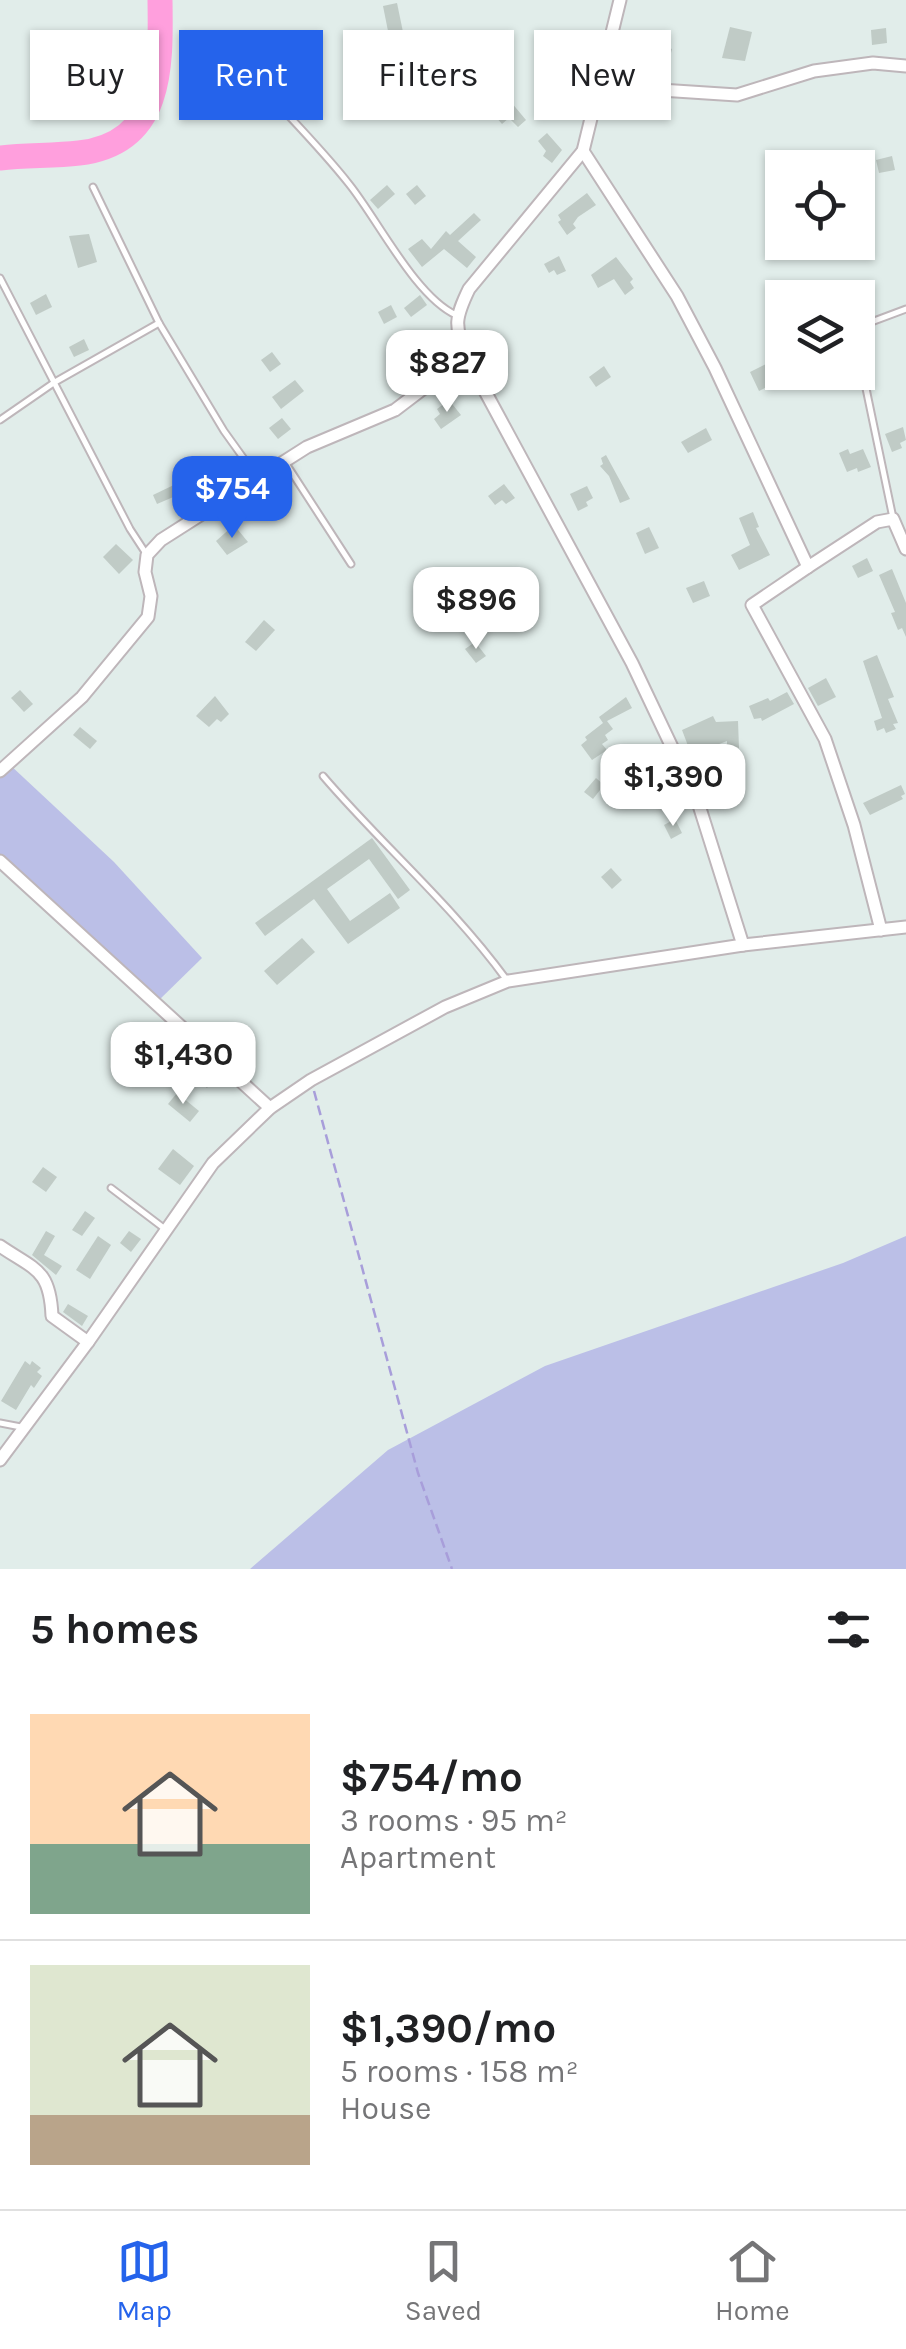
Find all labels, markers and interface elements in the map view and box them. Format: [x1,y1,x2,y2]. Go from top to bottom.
chip: Buy [30,30,159,120]
chip: Rent [179,30,323,120]
chip: Filters [343,30,514,120]
chip: New [534,30,671,120]
map controls [765,150,875,390]
button: locate [765,150,875,260]
button: layers [765,280,875,390]
pin: $827 [388,330,506,415]
text: $827 [408,344,486,381]
pin: $754 [173,456,291,541]
text: $754 [194,470,270,507]
pin: $896 [417,567,535,652]
text: $896 [435,581,517,618]
pin: $1,390 [592,744,754,829]
text: $1,390 [622,758,724,795]
pin: $1,430 [102,1022,264,1107]
text: $1,430 [133,1036,233,1073]
icon: filters [821,1602,876,1657]
text: 5 homes [30,1604,199,1654]
text: $754/mo [340,1752,523,1802]
icon: home [110,1754,230,1874]
text: 3 rooms · 95 m² [340,1802,568,1839]
text: Apartment [340,1839,496,1876]
text: $1,390/mo [340,2003,556,2053]
icon: home [110,2005,230,2125]
text: 5 rooms · 158 m² [340,2053,579,2090]
text: House [340,2090,432,2127]
tab: Map [116,2234,172,2327]
tab: Saved [405,2234,482,2327]
tab: Home [715,2234,790,2327]

